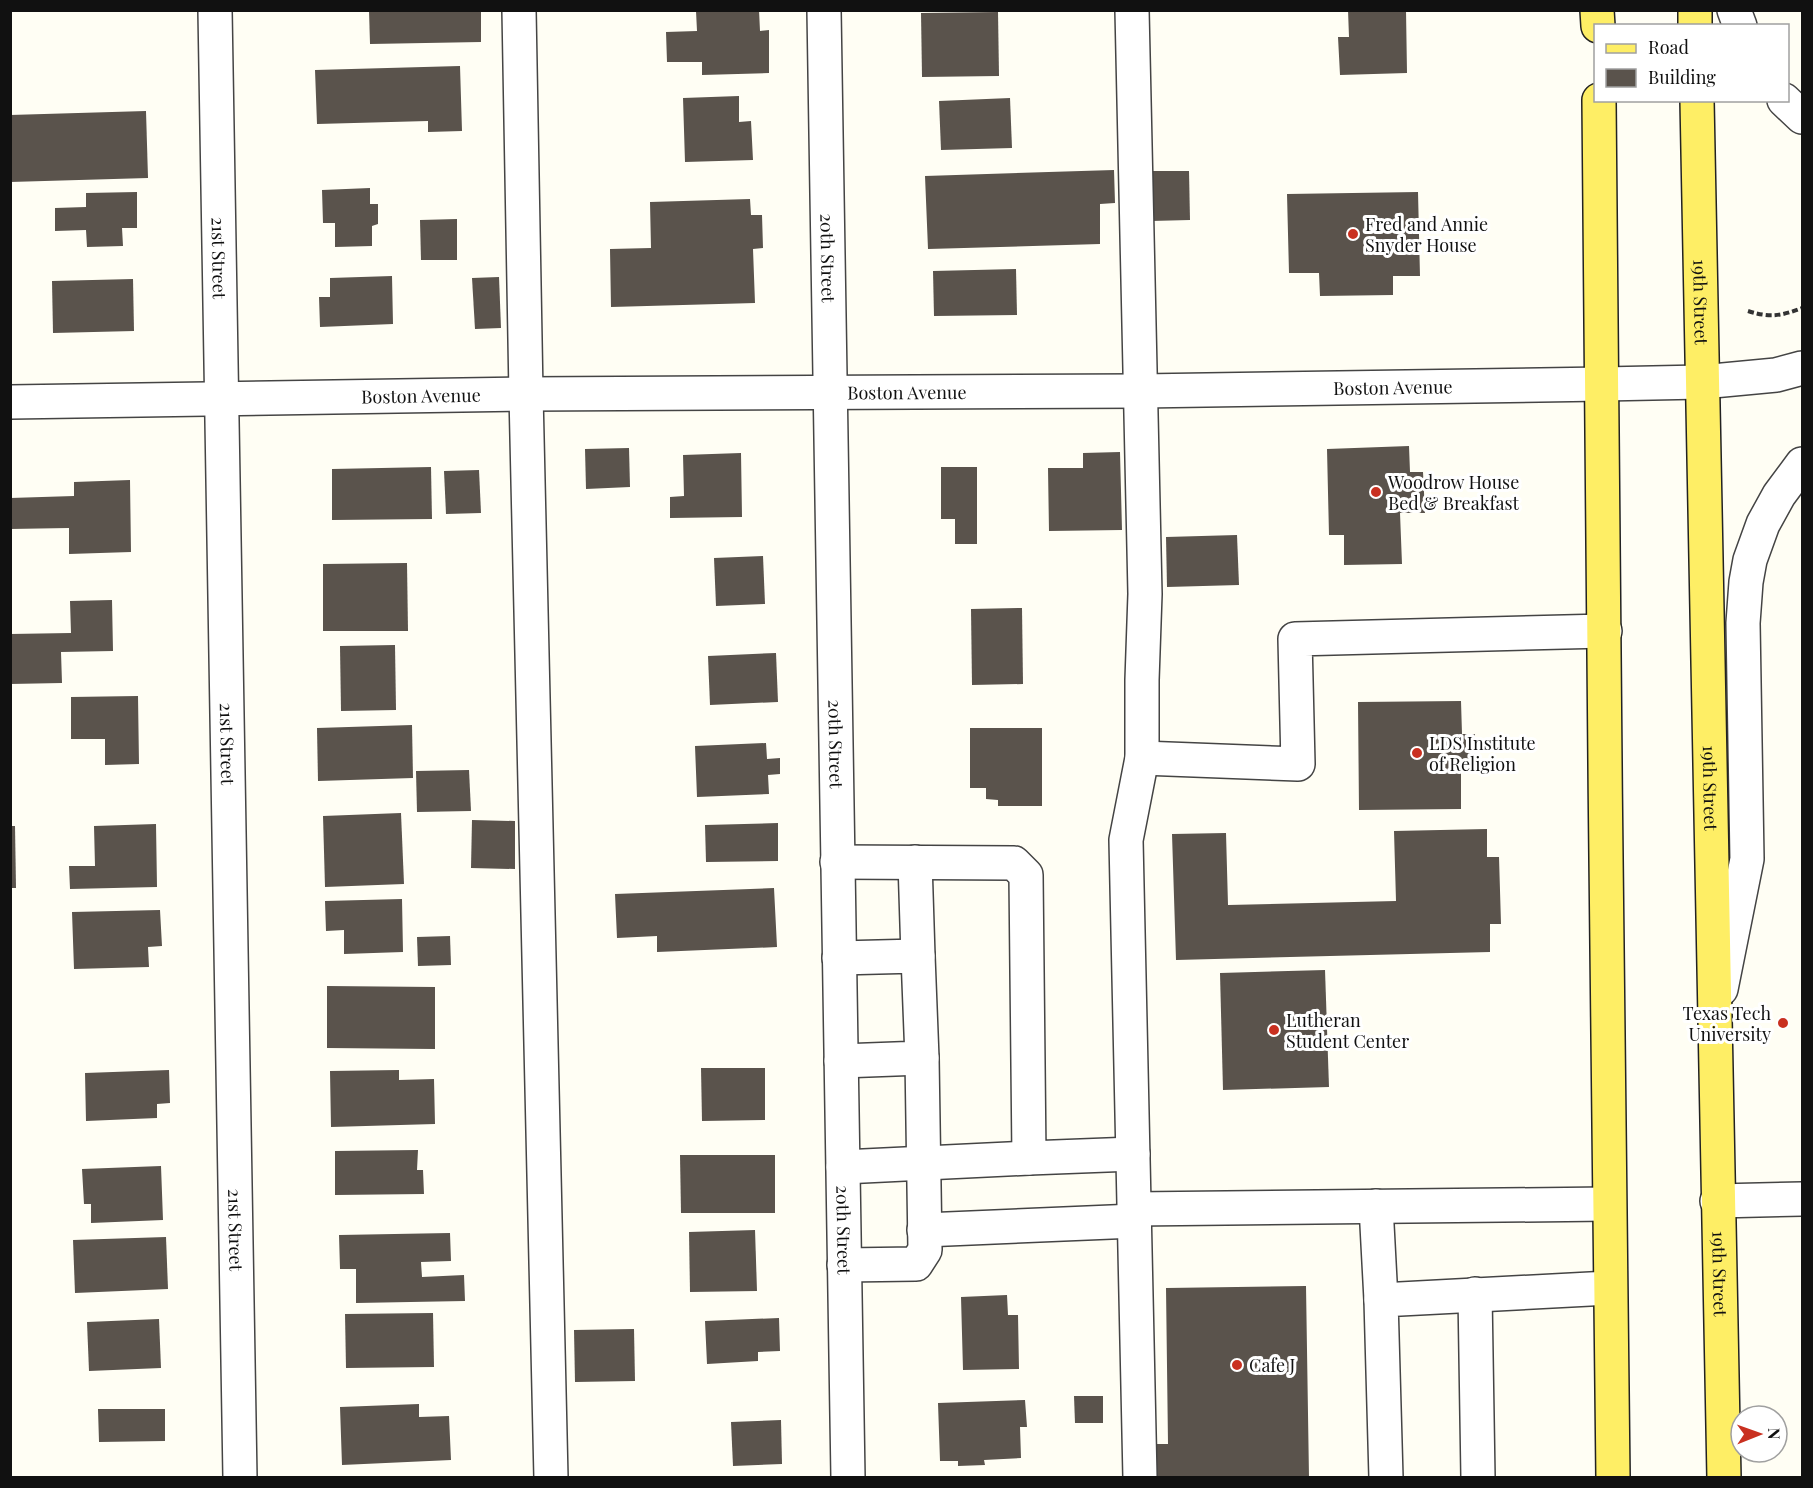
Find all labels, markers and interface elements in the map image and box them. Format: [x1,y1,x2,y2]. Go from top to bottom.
legend [1594,24,1789,102]
text: Road [1648,35,1689,59]
text: Building [1648,65,1716,89]
place label: Fred and Annie Snyder House [1365,212,1488,257]
street label: 20th Street [815,213,841,303]
street label: 21st Street [207,217,232,300]
marker: Fred and Annie Snyder House [1346,227,1360,241]
street label: 19th Street [1688,259,1714,346]
street label: Boston Avenue [1333,374,1453,400]
street label: Boston Avenue [847,380,967,404]
street label: Boston Avenue [361,383,481,409]
place label: Woodrow House Bed & Breakfast [1387,470,1520,515]
marker: Woodrow House Bed & Breakfast [1369,485,1383,499]
street label: 20th Street [823,699,849,789]
street label: 21st Street [215,703,240,786]
place label: LDS Institute of Religion [1429,731,1536,776]
street label: 19th Street [1698,745,1723,832]
marker: LDS Institute of Religion [1410,746,1424,760]
place label: Texas Tech University [1682,1001,1771,1046]
place label: Lutheran Student Center [1286,1008,1409,1053]
marker: Texas Tech University [1776,1016,1790,1030]
marker: Lutheran Student Center [1267,1023,1281,1037]
street label: 20th Street [831,1185,857,1275]
street label: 21st Street [223,1188,248,1272]
street label: 19th Street [1707,1231,1733,1317]
place label: Cafe J [1249,1353,1296,1377]
marker: Cafe J [1230,1358,1244,1372]
north arrow [1729,1404,1789,1464]
text: N [1764,1428,1785,1440]

